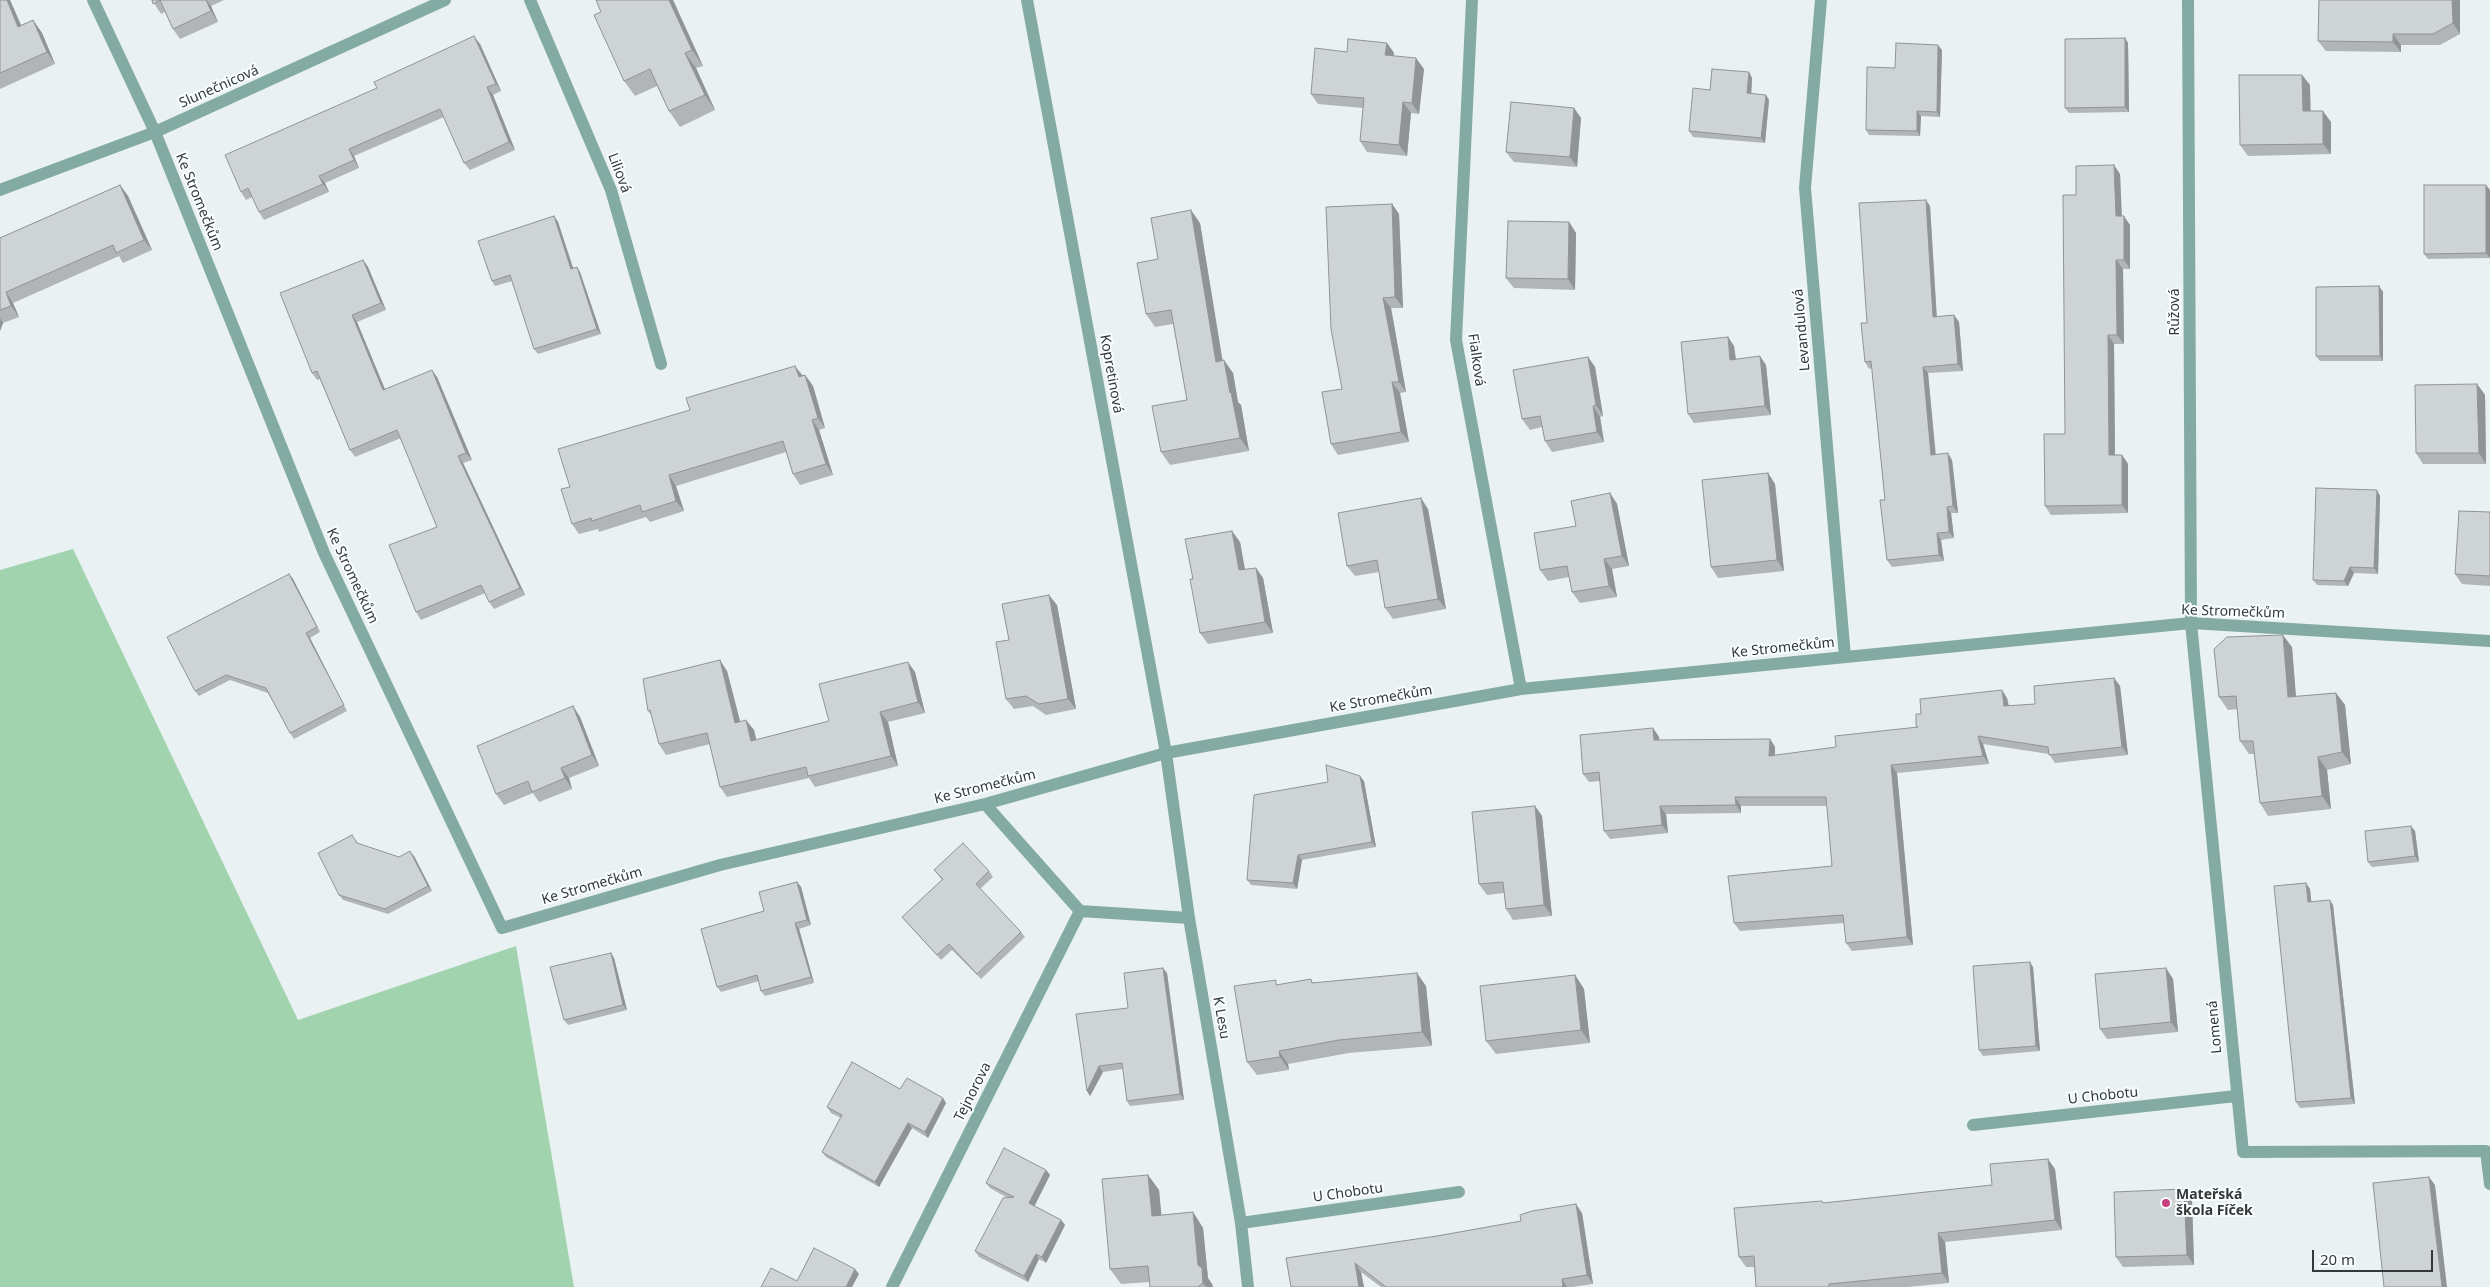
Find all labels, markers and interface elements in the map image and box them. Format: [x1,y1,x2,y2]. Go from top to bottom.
street label: Slunečnicová [177,62,261,112]
street label: Ke Stromečkům [172,151,226,253]
street label: Liliová [604,151,634,195]
street label: Levandulová [1790,288,1814,372]
street label: Růžová [2167,288,2183,336]
street label: Kopretinová [1096,333,1126,415]
street label: Fialková [1464,333,1488,387]
street label: Ke Stromečkům [322,525,382,627]
street label: Ke Stromečkům [2181,602,2285,622]
street label: Ke Stromečkům [1730,634,1836,662]
street label: Ke Stromečkům [1328,682,1434,716]
street label: Ke Stromečkům [933,766,1037,808]
street label: Ke Stromečkům [540,864,644,908]
street label: K Lesu [1209,995,1233,1041]
street label: Lomená [2204,1000,2226,1054]
street label: Tejnorova [951,1060,995,1124]
street label: U Chobotu [2067,1084,2139,1108]
street label: U Chobotu [1312,1180,1384,1206]
place label: Mateřská škola Fíček [2176,1187,2253,1220]
marker: Mateřská škola Fíček [2160,1197,2172,1209]
scale bar [2315,1240,2436,1272]
text: 20 m [2320,1249,2355,1269]

